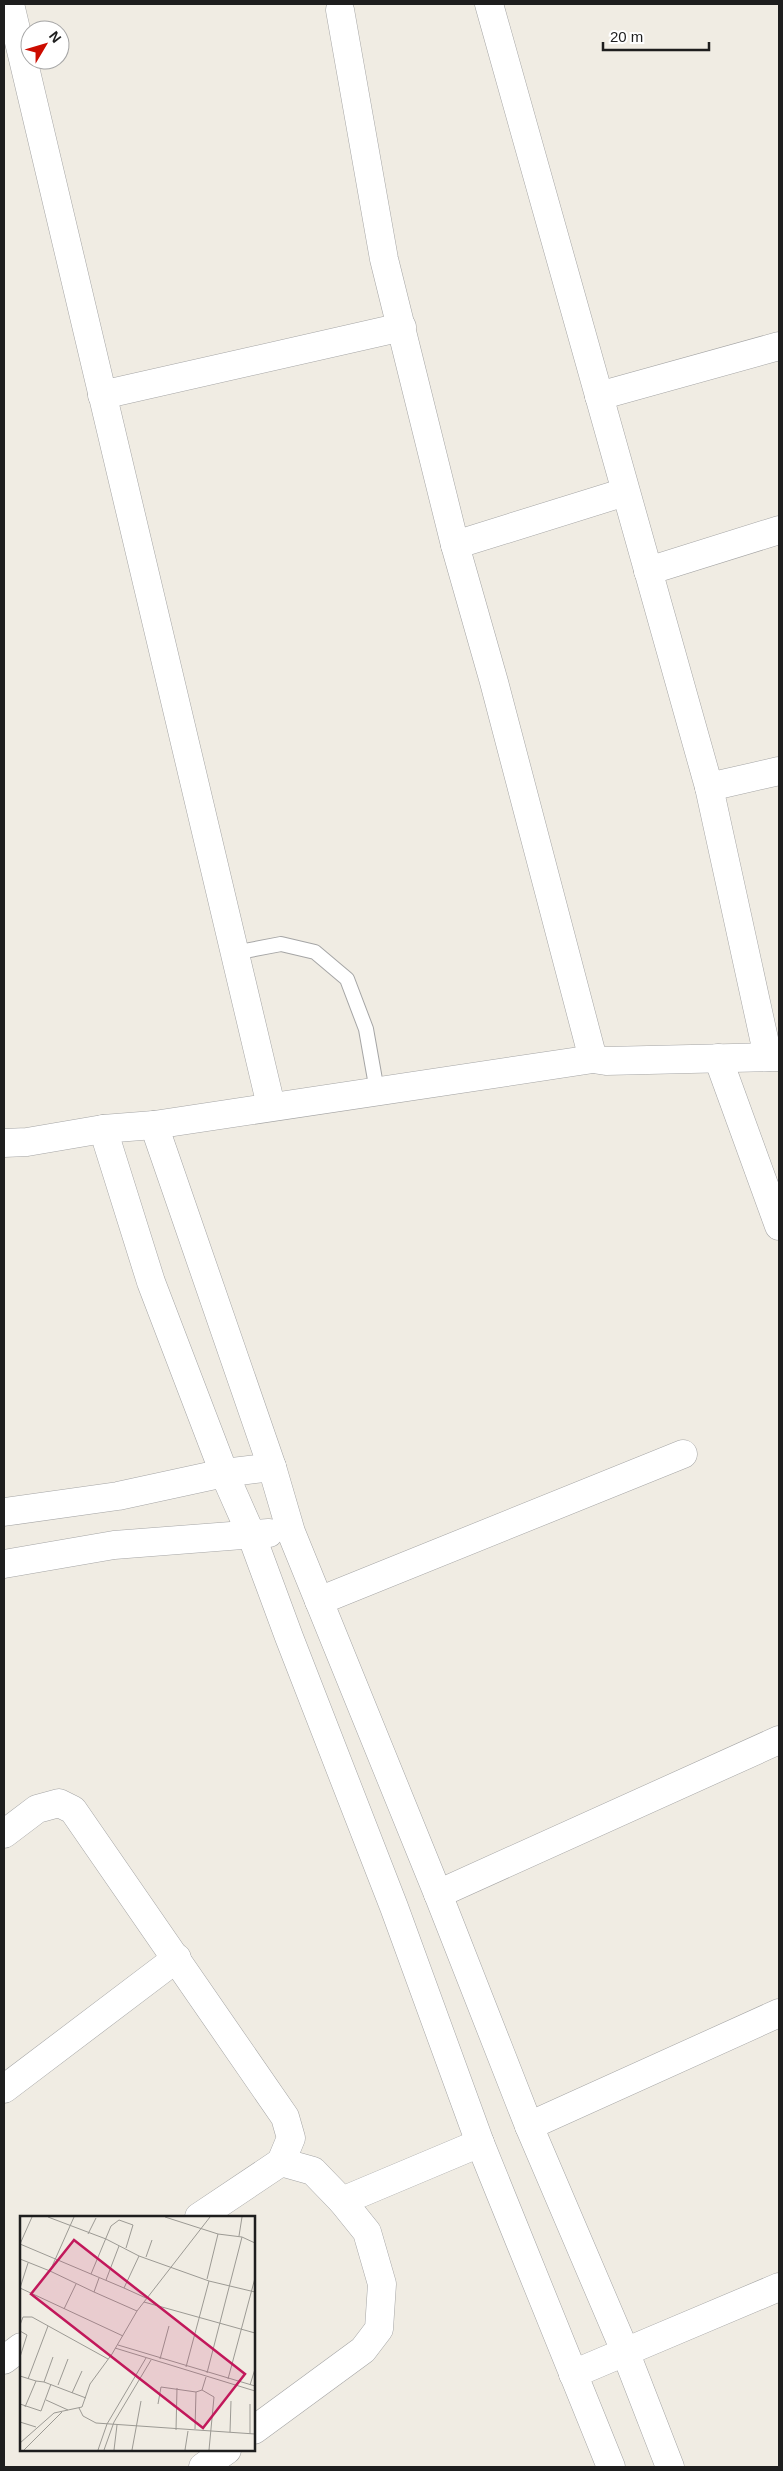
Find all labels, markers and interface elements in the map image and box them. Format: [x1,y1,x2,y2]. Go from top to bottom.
north arrow [20,20,70,70]
scale bar [603,20,709,52]
text: N [46,28,65,46]
text: 20 m [610,28,643,45]
inset map [20,2216,255,2451]

